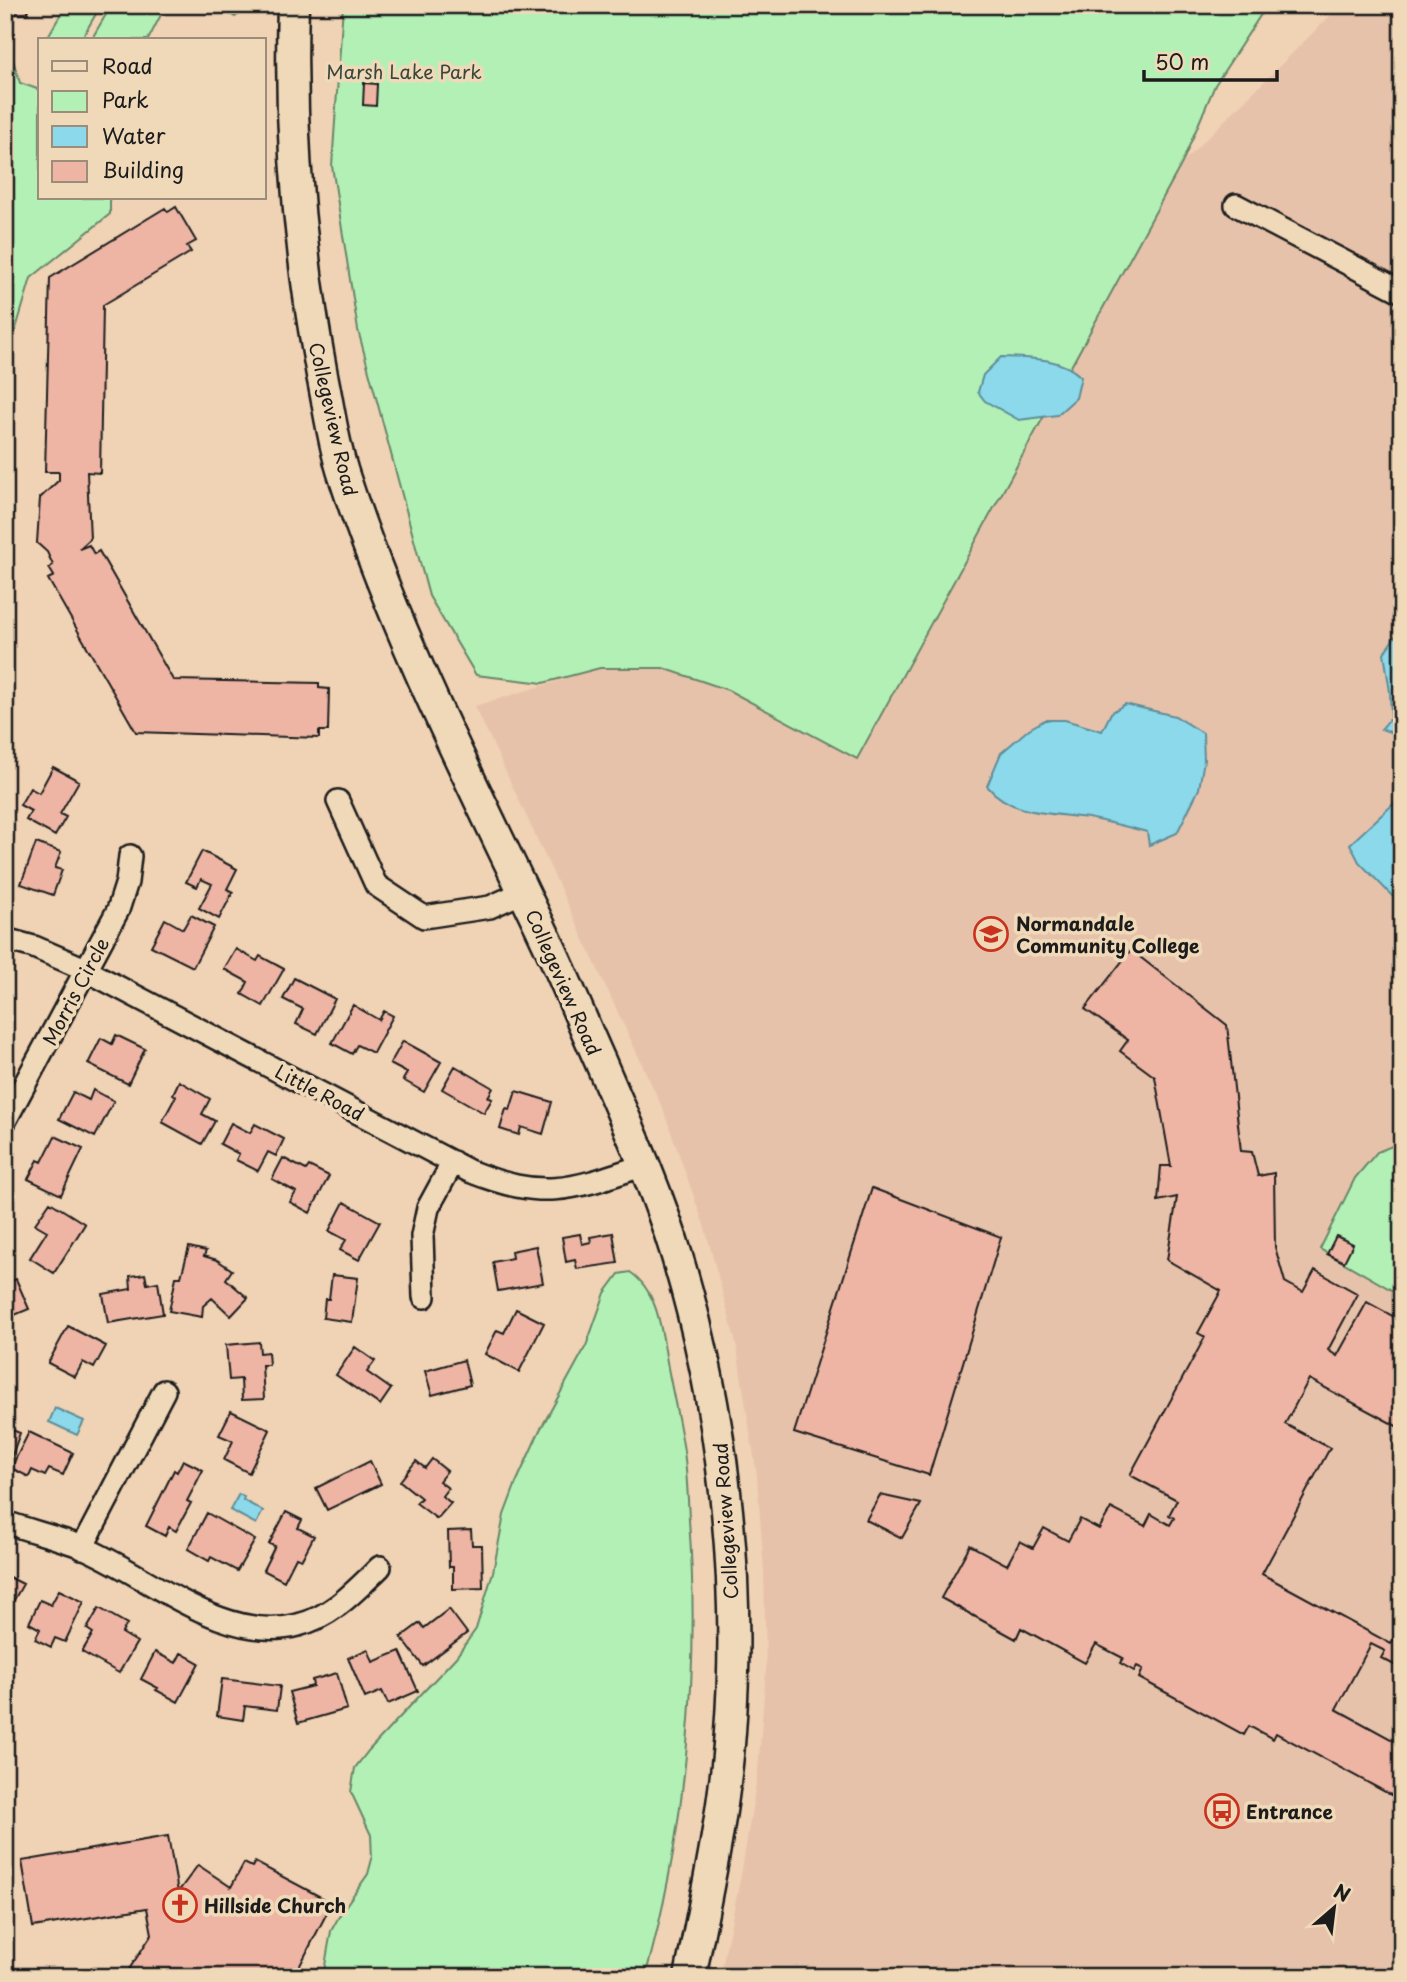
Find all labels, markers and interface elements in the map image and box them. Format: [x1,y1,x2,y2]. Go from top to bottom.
legend [38,38,266,200]
scale bar [1144,38,1278,82]
text: 50 m [1155,45,1209,77]
text: Road [102,49,153,81]
park label: Marsh Lake Park [326,57,482,85]
text: Park [102,83,149,115]
text: Water [102,119,166,151]
text: Building [102,153,184,185]
street label: Collegeview Road [303,339,365,499]
street label: Collegeview Road [519,905,609,1059]
place label: Normandale Community College [1016,909,1199,959]
school or university icon: Normandale Community College [972,915,1010,953]
street label: Morris Circle [35,932,115,1050]
street label: Little Road [270,1057,370,1127]
street label: Collegeview Road [706,1442,744,1600]
bus stop icon: Entrance [1203,1792,1241,1830]
place label: Entrance [1246,1797,1333,1825]
north arrow [1298,1874,1368,1944]
text: N [1329,1876,1356,1908]
church icon: Hillside Church [161,1886,199,1924]
place label: Hillside Church [204,1891,346,1919]

